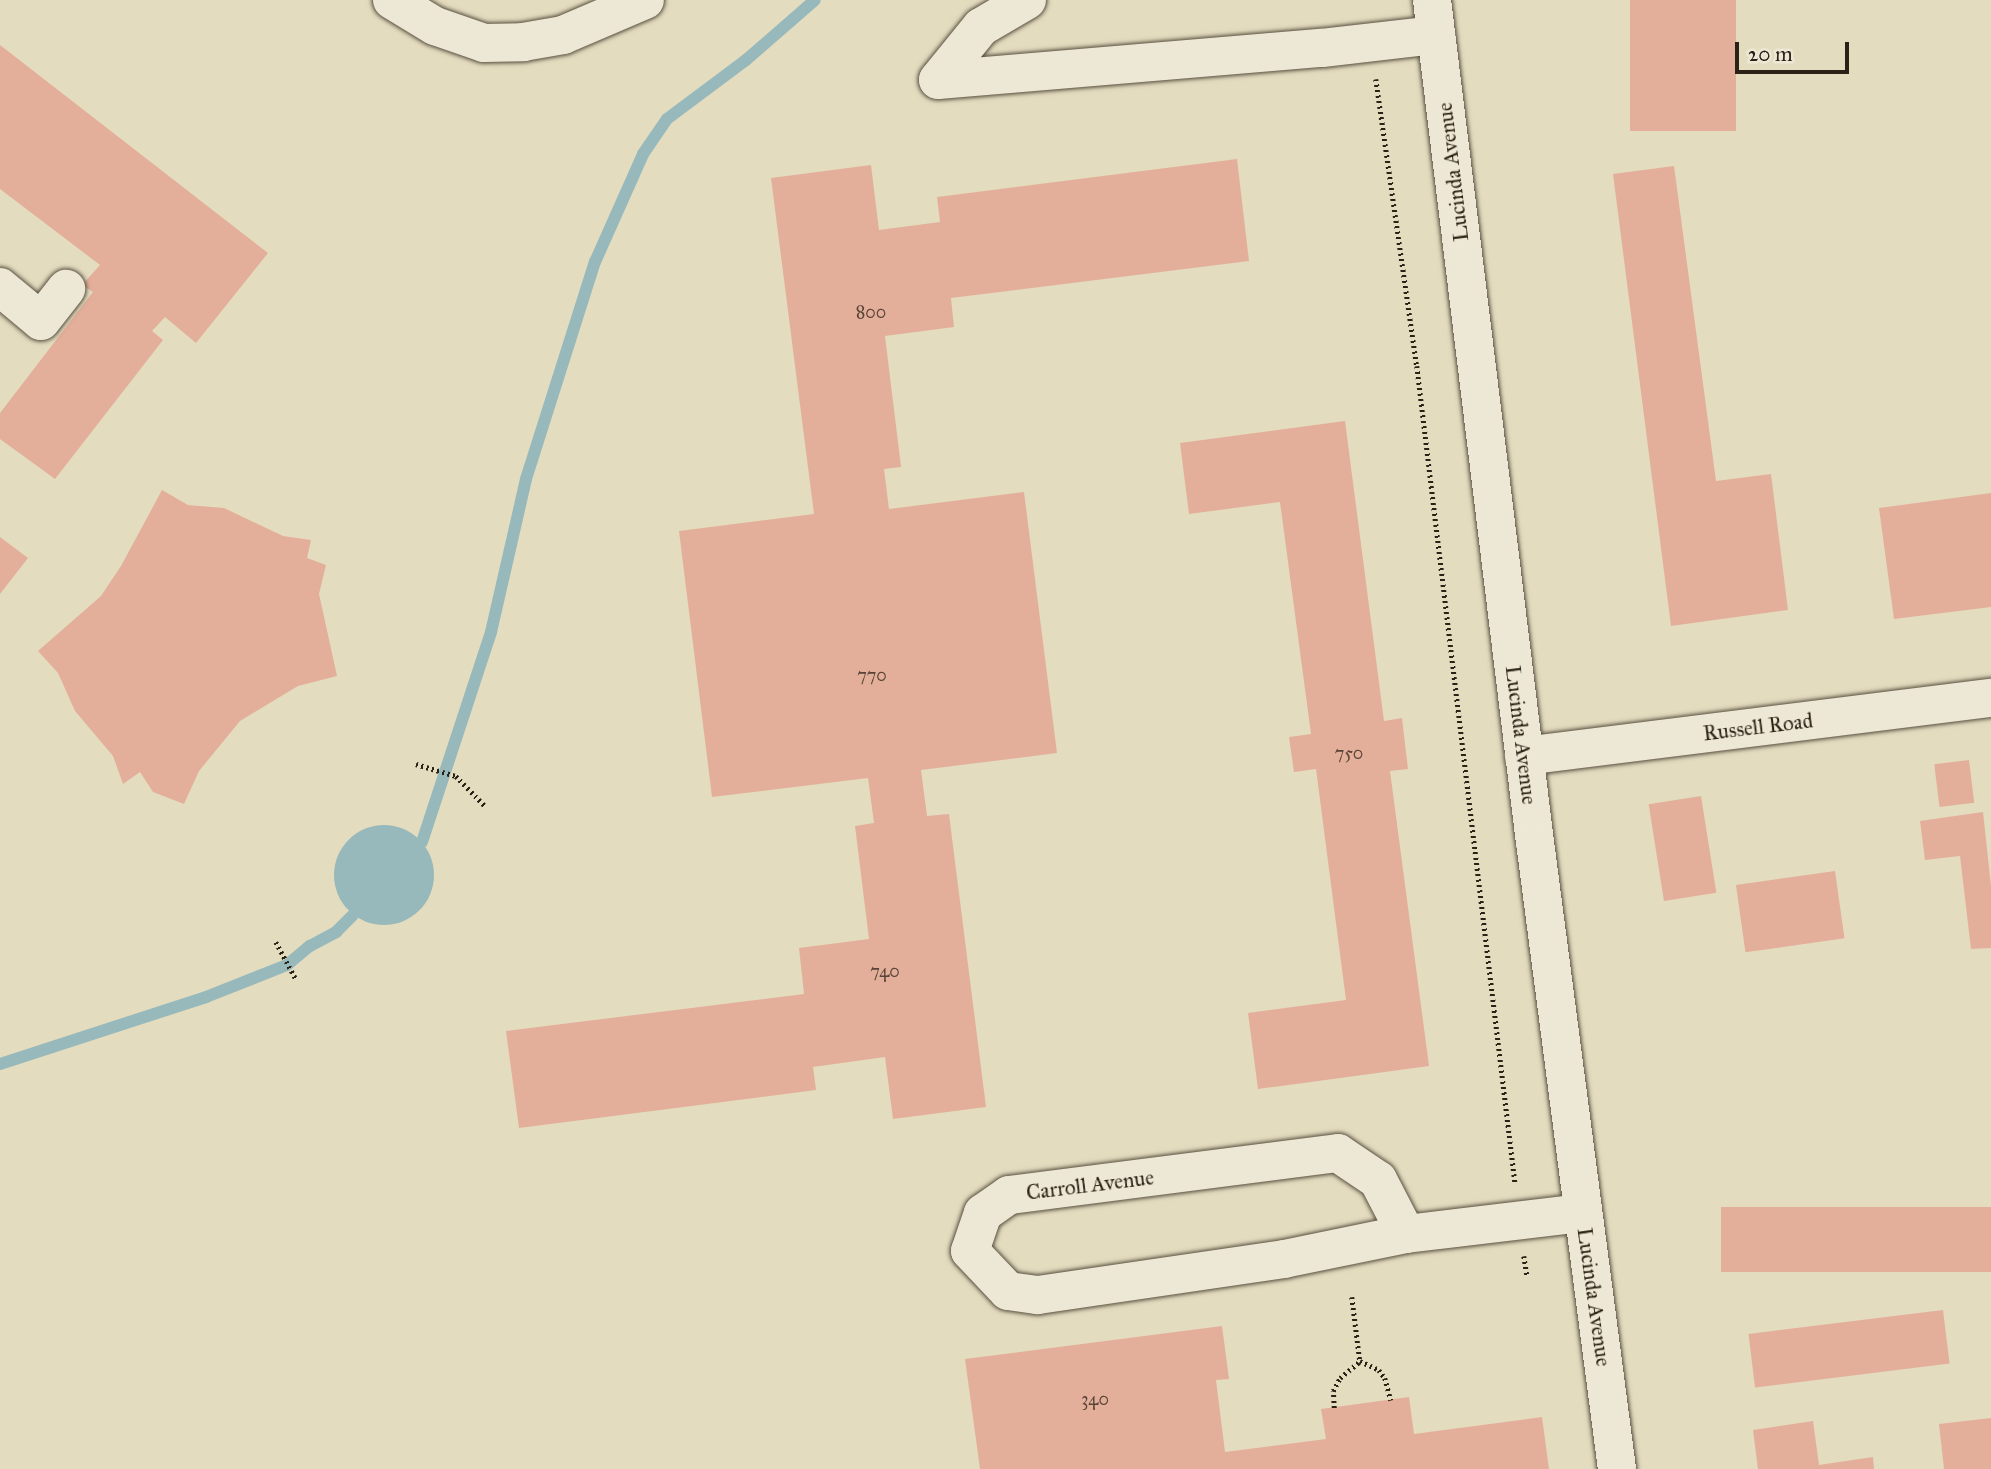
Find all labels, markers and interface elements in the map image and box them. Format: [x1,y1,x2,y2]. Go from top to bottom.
scale bar [1739,28,1853,72]
text: 20 m [1748,41,1793,67]
street label: Lucinda Avenue [1432,101,1474,243]
house number: 800 [856,301,886,323]
house number: 770 [857,664,887,686]
street label: Lucinda Avenue [1500,664,1542,806]
street label: Russell Road [1702,708,1814,746]
house number: 750 [1335,742,1363,764]
house number: 740 [870,960,900,982]
street label: Carroll Avenue [1025,1165,1155,1205]
street label: Lucinda Avenue [1572,1226,1616,1368]
house number: 340 [1081,1388,1109,1410]

